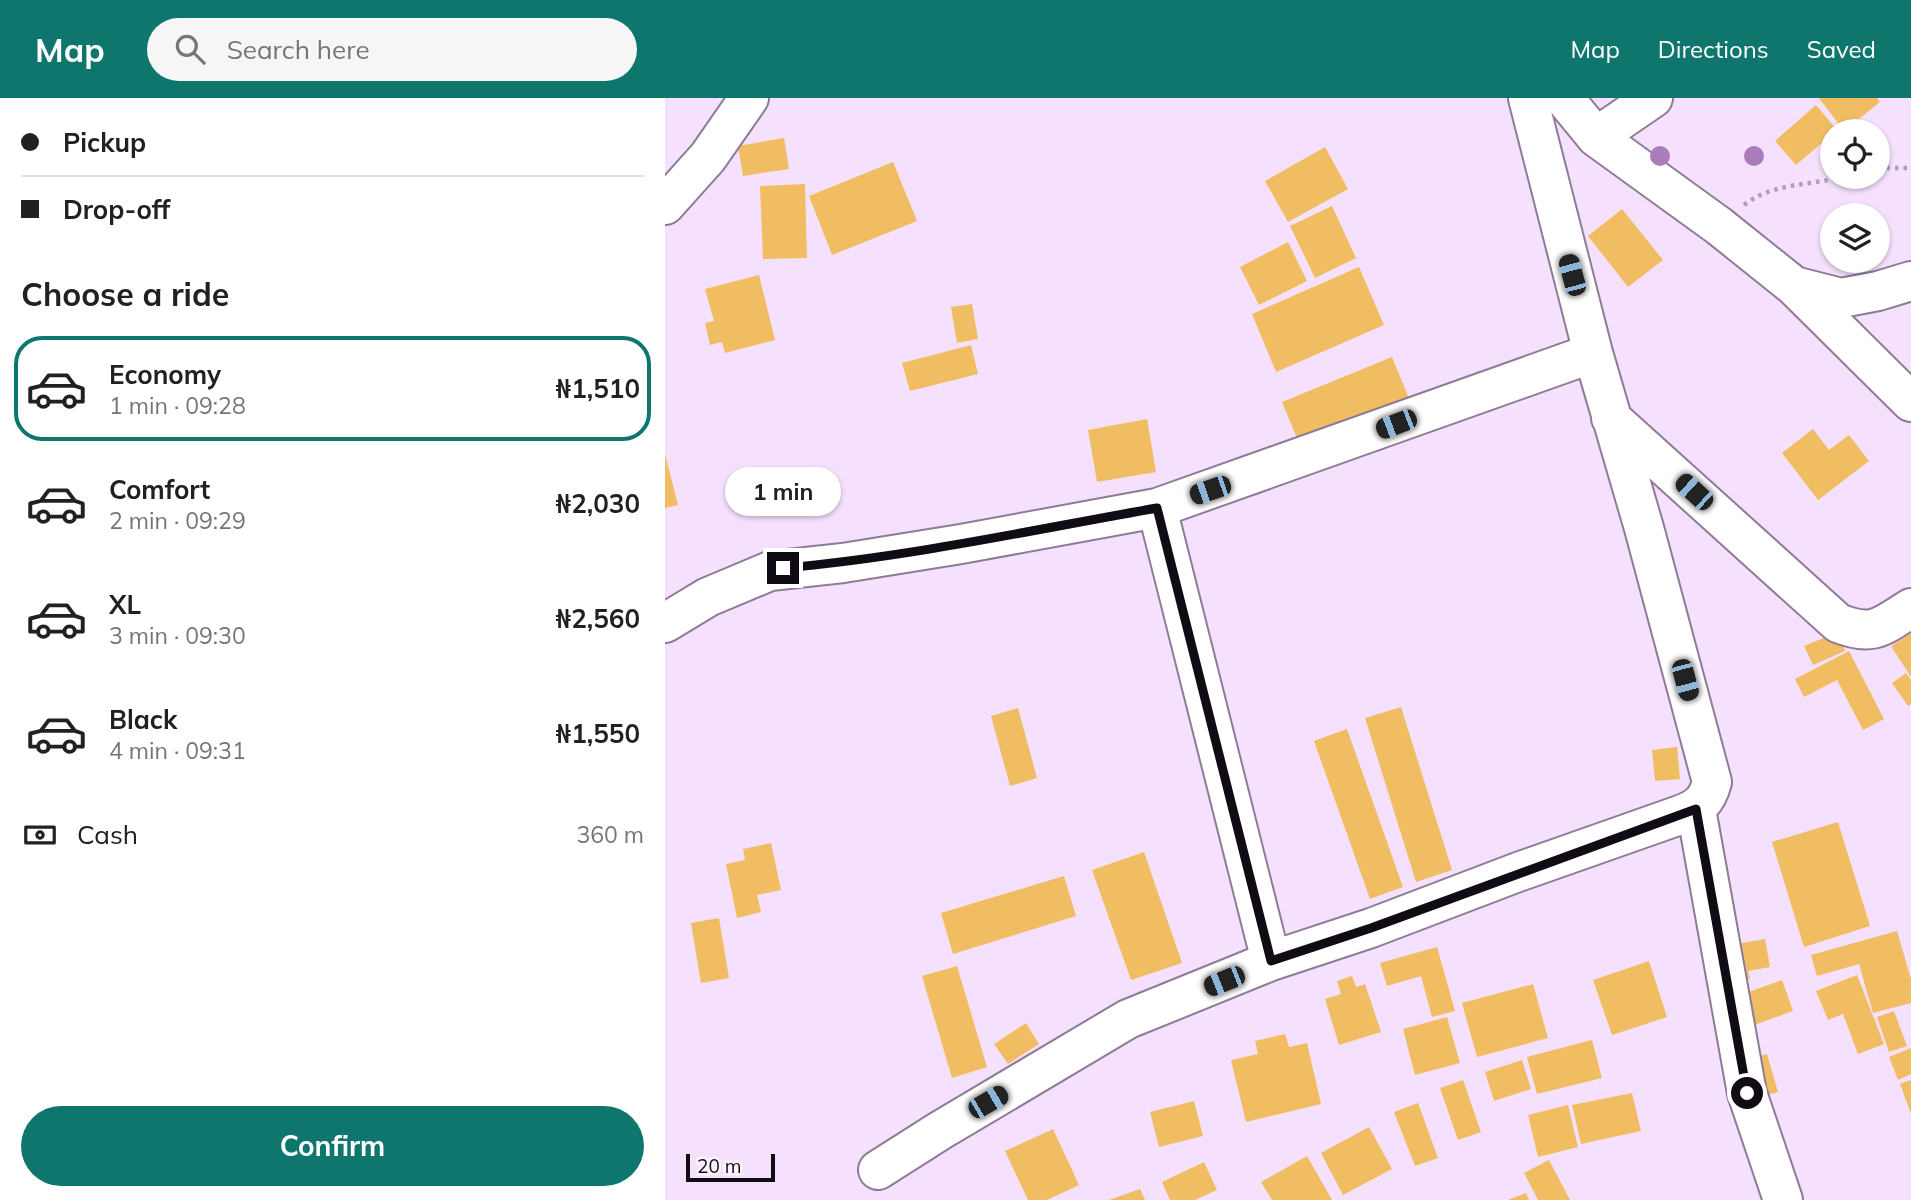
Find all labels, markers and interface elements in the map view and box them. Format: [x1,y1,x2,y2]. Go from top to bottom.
search box [147,18,637,81]
text: Map [35,29,105,70]
icon: search [171,30,209,68]
text: Search here [227,33,370,66]
text: Map [1570,34,1620,64]
text: Directions [1658,34,1769,64]
text: Saved [1807,34,1876,64]
map controls [1820,119,1890,273]
button: locate [1820,119,1890,189]
text: Pickup [63,126,146,159]
text: Drop-off [63,193,170,226]
button: layers [1820,203,1890,273]
car [1557,252,1588,298]
text: Choose a ride [21,274,229,314]
icon: car [25,357,88,420]
text: Economy [109,358,221,391]
text: ₦1,510 [556,372,640,405]
text: 1 min · 09:28 [109,391,246,420]
car [1373,407,1420,441]
callout: 1 min [725,466,841,516]
car [1672,470,1717,514]
icon: car [25,472,88,535]
text: Comfort [109,473,210,506]
car [1187,473,1234,507]
text: 1 min [753,477,813,506]
text: ₦2,030 [556,487,640,520]
text: 2 min · 09:29 [109,506,246,535]
route end [767,552,799,584]
icon: car [25,587,88,650]
text: XL [109,588,141,621]
text: ₦2,560 [556,602,640,635]
text: 3 min · 09:30 [109,621,246,650]
car [1670,657,1701,703]
icon: car [25,702,88,765]
text: Black [109,703,177,736]
text: ₦1,550 [556,717,640,750]
text: 4 min · 09:31 [109,736,246,765]
icon: cash [21,816,59,854]
text: Cash [77,818,138,851]
text: 360 m [576,820,644,849]
car [1201,963,1248,999]
route start [1731,1077,1763,1109]
car [965,1082,1012,1122]
button: Confirm [21,1106,644,1186]
scale bar [686,1151,775,1183]
text: 20 m [697,1154,741,1178]

